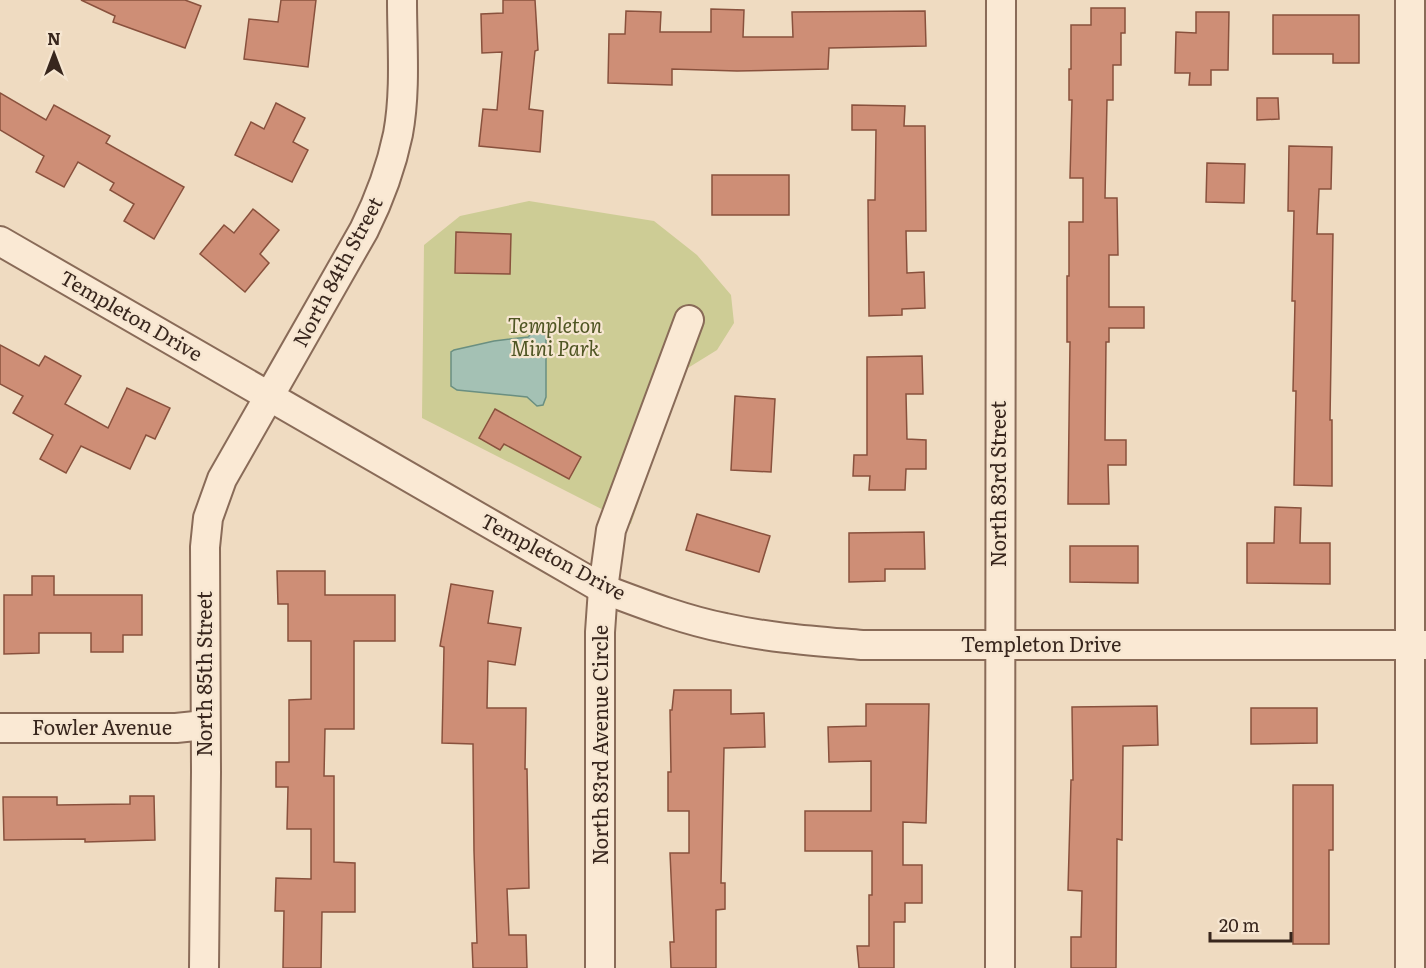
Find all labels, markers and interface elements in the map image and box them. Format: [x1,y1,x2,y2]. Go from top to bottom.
north arrow [24,24,84,84]
text: N [47,26,61,50]
street label: North 84th Street [284,190,389,352]
street label: Templeton Drive [55,261,209,367]
park label: Templeton Mini Park [508,309,602,362]
street label: North 83rd Street [982,401,1012,567]
street label: Templeton Drive [476,504,632,606]
street label: North 85th Street [188,591,218,757]
street label: North 83rd Avenue Circle [584,625,614,865]
street label: Templeton Drive [961,628,1121,658]
street label: Fowler Avenue [32,711,172,741]
scale bar [1210,905,1291,943]
text: 20 m [1219,911,1260,938]

